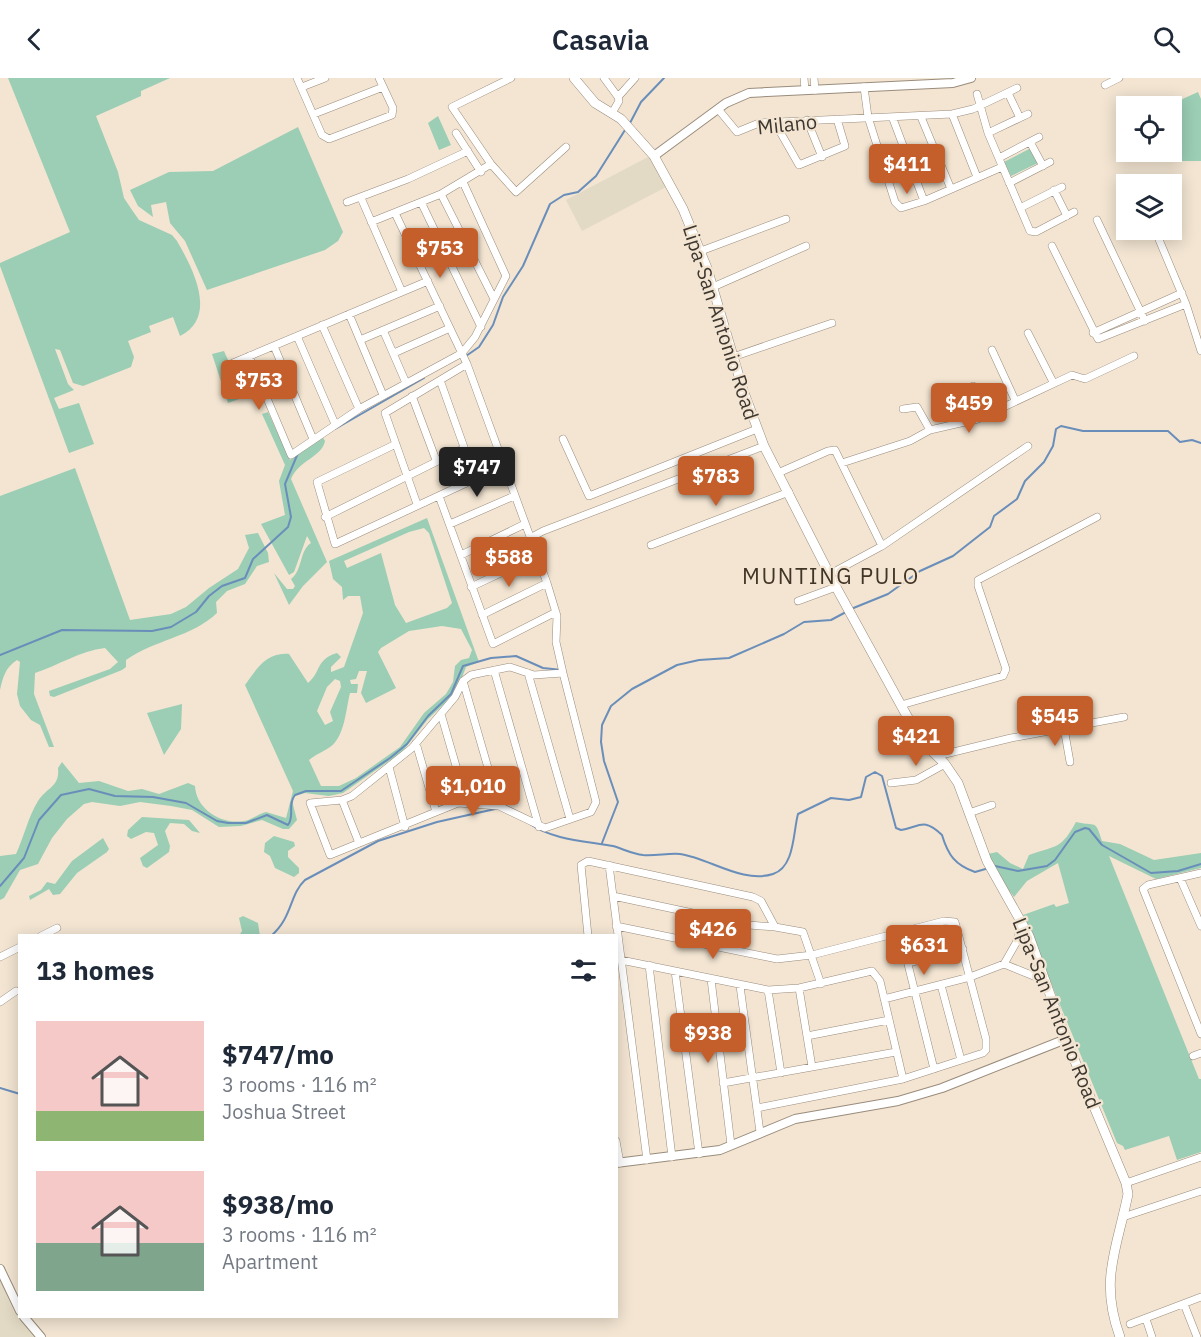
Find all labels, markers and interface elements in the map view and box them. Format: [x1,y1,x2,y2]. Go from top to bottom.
text: Casavia [552,22,649,57]
icon: back [18,23,51,56]
icon: search [1150,23,1183,56]
map controls [1116,96,1182,240]
button: locate [1116,96,1182,162]
street label: Milano [756,107,818,141]
pin: $411 [871,144,943,195]
text: $411 [883,150,931,177]
button: layers [1116,174,1182,240]
street label: Lipa-San Antonio Road [677,221,765,423]
pin: $753 [404,228,476,279]
text: $753 [416,234,464,261]
pin: $753 [223,360,295,411]
text: $753 [235,366,283,393]
pin: $459 [933,383,1005,434]
text: $459 [945,389,993,416]
pin: $747 [441,447,513,498]
text: $747 [453,453,501,480]
pin: $783 [680,456,752,507]
text: $783 [692,462,740,489]
pin: $588 [473,537,545,588]
text: $588 [485,543,533,570]
district label: MUNTING PULO [742,561,920,590]
pin: $545 [1019,696,1091,747]
text: $545 [1031,702,1079,729]
pin: $421 [880,716,952,767]
text: $421 [892,722,940,749]
pin: $1,010 [424,766,522,817]
text: $1,010 [440,772,506,799]
pin: $426 [677,909,749,960]
street label: Lipa-San Antonio Road [1006,913,1108,1113]
text: $426 [689,915,737,942]
pin: $631 [888,925,960,976]
text: $631 [900,931,948,958]
text: 13 homes [36,953,154,987]
icon: filters [567,954,600,987]
pin: $938 [672,1013,744,1064]
text: $938 [684,1019,732,1046]
text: $747/mo [222,1037,334,1071]
icon: home [84,1045,156,1117]
text: 3 rooms · 116 m² [222,1071,377,1098]
text: Joshua Street [222,1098,346,1125]
text: $938/mo [222,1187,334,1221]
icon: home [84,1195,156,1267]
text: 3 rooms · 116 m² [222,1221,377,1248]
text: Apartment [222,1248,318,1275]

